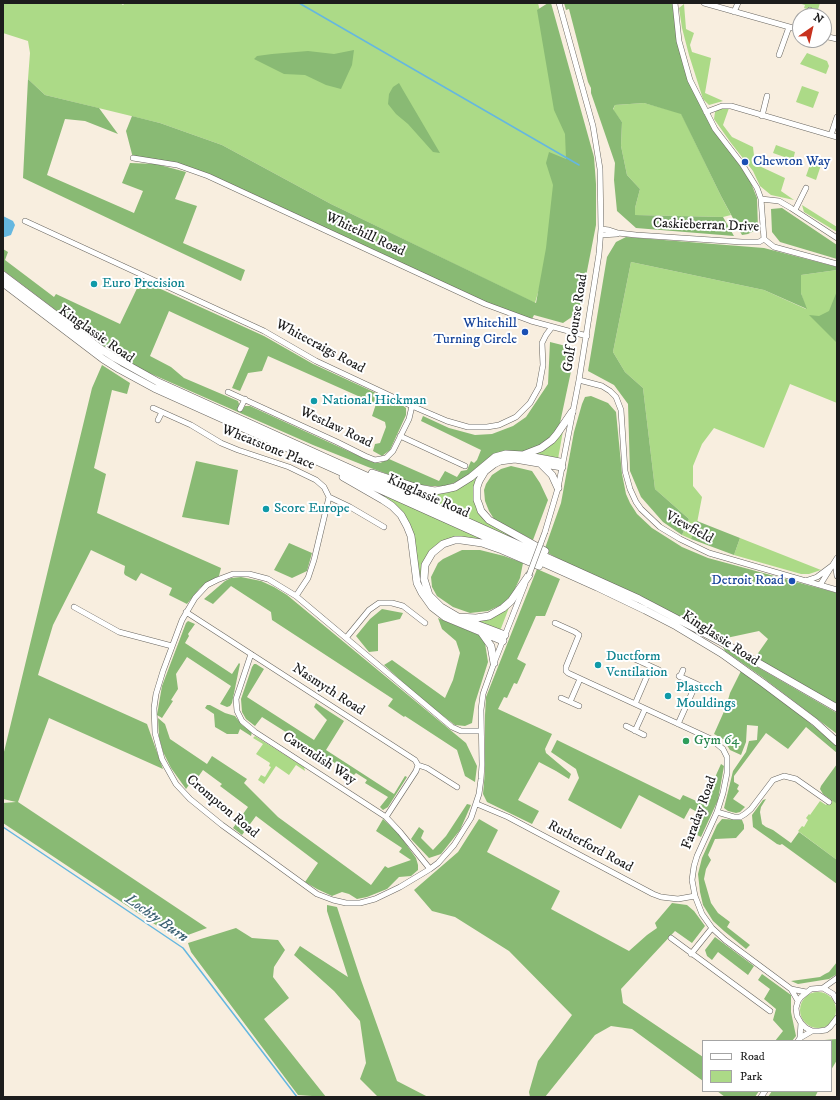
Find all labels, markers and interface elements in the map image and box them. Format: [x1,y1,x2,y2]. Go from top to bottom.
north arrow [792,8,832,48]
text: N [810,11,826,27]
place label: Chewton Way [753,154,830,170]
marker: Chewton Way [740,157,750,167]
street label: Whitehill Road [323,209,407,261]
street label: Caskieberran Drive [652,216,760,236]
street label: Golf Course Road [560,273,592,373]
place label: Euro Precision [102,276,185,292]
marker: Euro Precision [89,279,99,289]
street label: Kinglassie Road [55,303,137,367]
street label: Whitecraigs Road [272,316,368,378]
place label: Whitehill Turning Circle [433,316,517,348]
marker: Whitehill Turning Circle [520,327,530,337]
place label: National Hickman [322,393,427,409]
marker: National Hickman [309,396,319,406]
street label: Westlaw Road [297,404,375,452]
street label: Wheatstone Place [219,422,317,474]
street label: Kinglassie Road [384,471,472,523]
place label: Score Europe [274,501,350,517]
marker: Score Europe [261,504,271,514]
street label: Viewfield [662,508,716,548]
place label: Detroit Road [711,573,784,589]
marker: Detroit Road [787,576,797,586]
street label: Kinglassie Road [678,608,762,670]
place label: Ductform Ventilation [606,649,668,682]
street label: Nasmyth Road [289,660,367,720]
marker: Ductform Ventilation [593,660,603,670]
place label: Plastech Mouldings [676,680,736,712]
marker: Plastech Mouldings [663,691,673,701]
street label: Cavendish Way [279,729,359,789]
place label: Gym 64 [694,733,739,749]
marker: Gym 64 [681,736,691,746]
street label: Crompton Road [182,772,262,842]
street label: Faraday Road [679,774,721,852]
street label: Rutherford Road [544,817,636,877]
water label: Lochty Burn [121,891,191,947]
legend [702,1040,832,1092]
text: Road [740,1049,765,1064]
text: Park [740,1069,762,1084]

